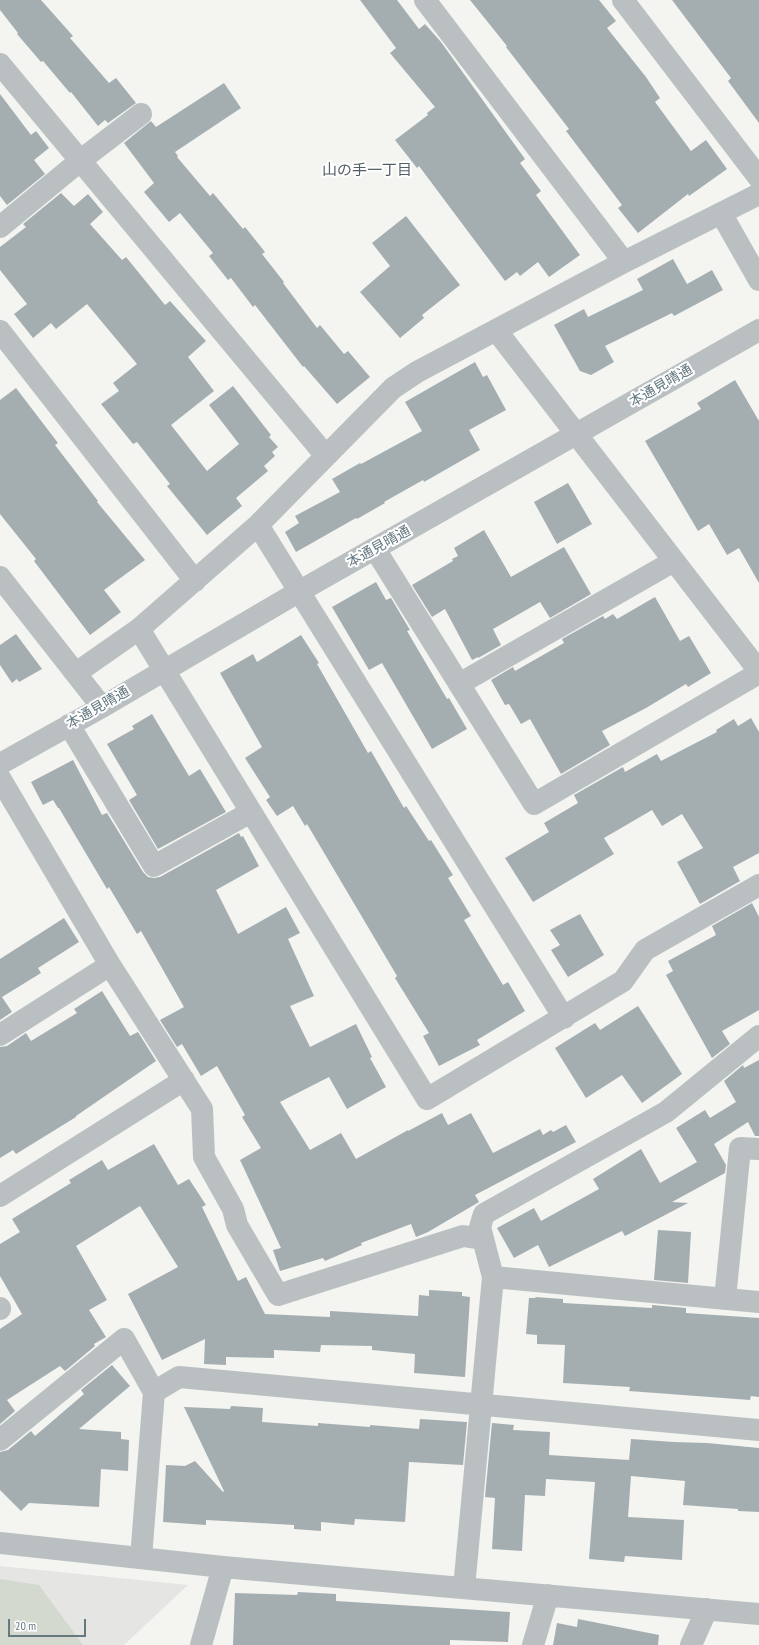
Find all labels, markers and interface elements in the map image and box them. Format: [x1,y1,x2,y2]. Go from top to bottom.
district label: 山の手一丁目 [322,162,412,180]
street label: 本通見晴通 [626,361,696,411]
street label: 本通見晴通 [344,523,414,571]
street label: 本通見晴通 [63,683,133,733]
scale bar [10,1611,88,1637]
text: 20 m [15,1618,36,1633]

